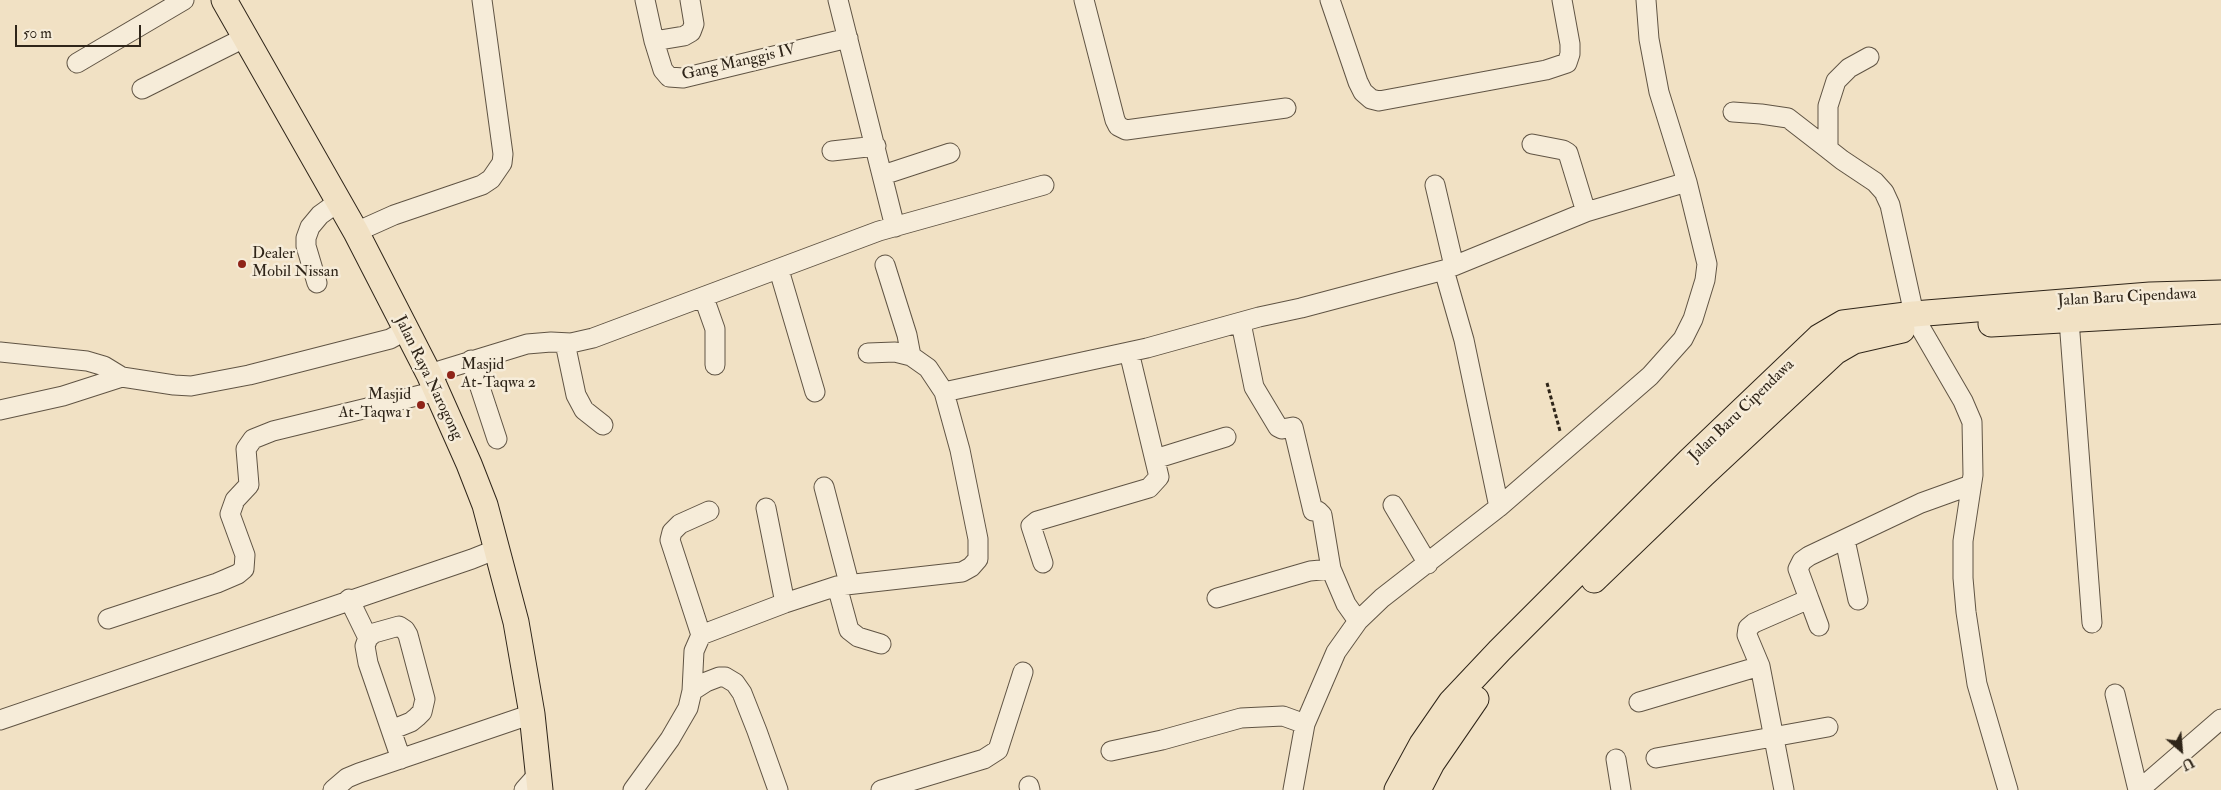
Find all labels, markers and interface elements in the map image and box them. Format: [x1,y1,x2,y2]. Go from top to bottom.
scale bar [18,15,144,47]
text: 50 m [23,24,52,43]
street label: Gang Manggis IV [680,41,798,85]
place label: Dealer Mobil Nissan [252,245,339,283]
marker: Dealer Mobil Nissan [236,258,248,270]
street label: Jalan Baru Cipendawa [2057,285,2197,311]
street label: Jalan Raya Narogong [390,313,466,443]
place label: Masjid At-Taqwa 2 [461,356,536,394]
street label: Jalan Baru Cipendawa [1685,356,1799,466]
marker: Masjid At-Taqwa 2 [445,369,457,381]
place label: Masjid At-Taqwa 1 [338,386,411,424]
marker: Masjid At-Taqwa 1 [415,399,427,411]
north arrow [2156,725,2206,775]
text: U [2179,754,2197,774]

